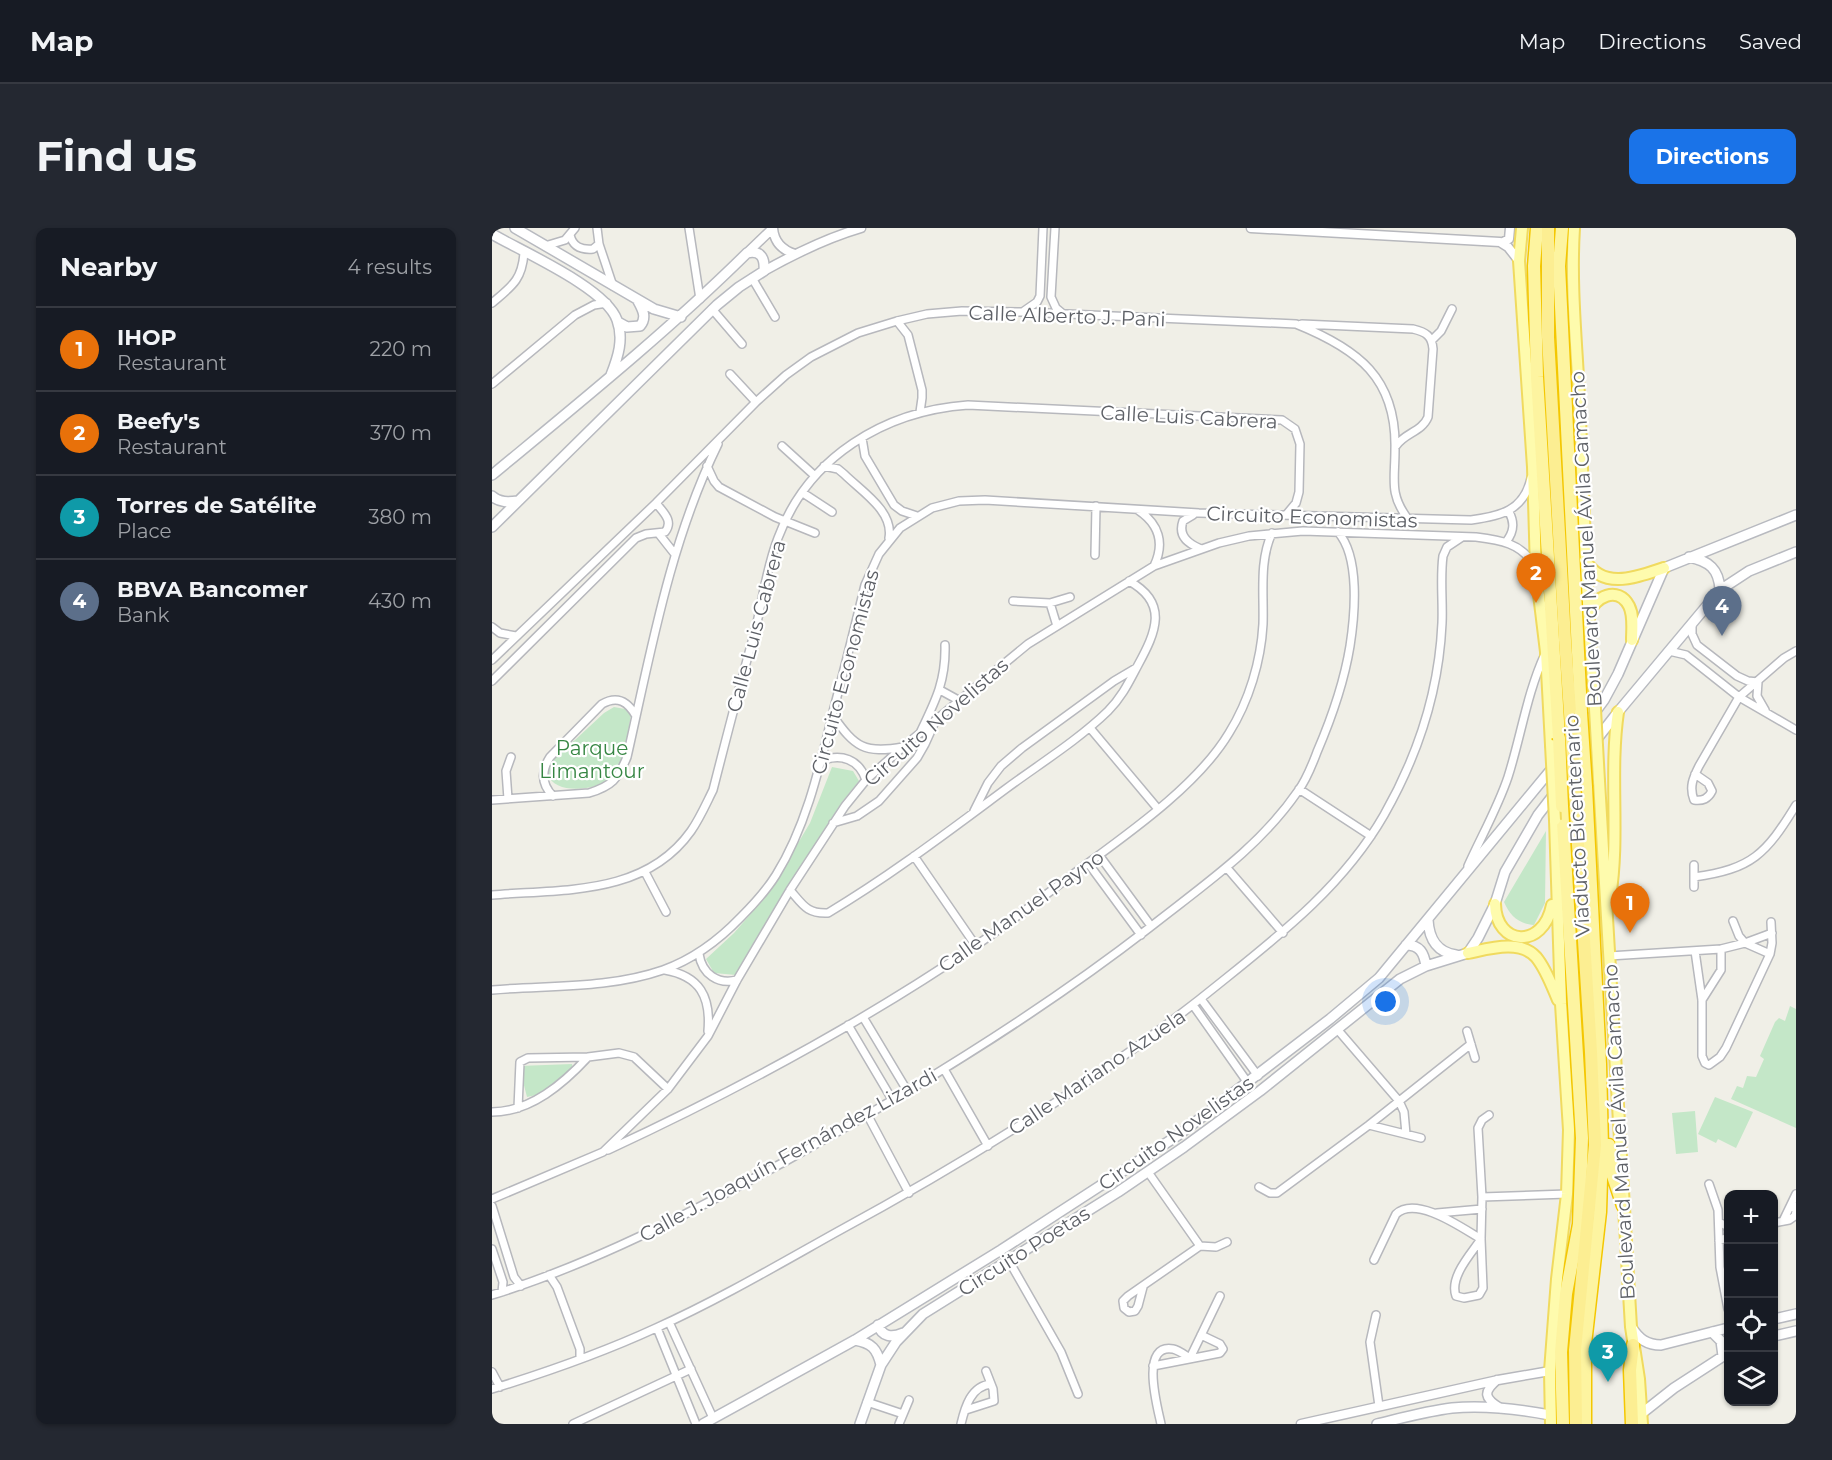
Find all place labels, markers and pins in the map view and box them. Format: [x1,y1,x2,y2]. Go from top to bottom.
pin: 2 [1516,554,1556,603]
pin: 4 [1702,586,1742,636]
pin: 1 [1610,884,1650,933]
pin: 3 [1588,1332,1628,1382]

